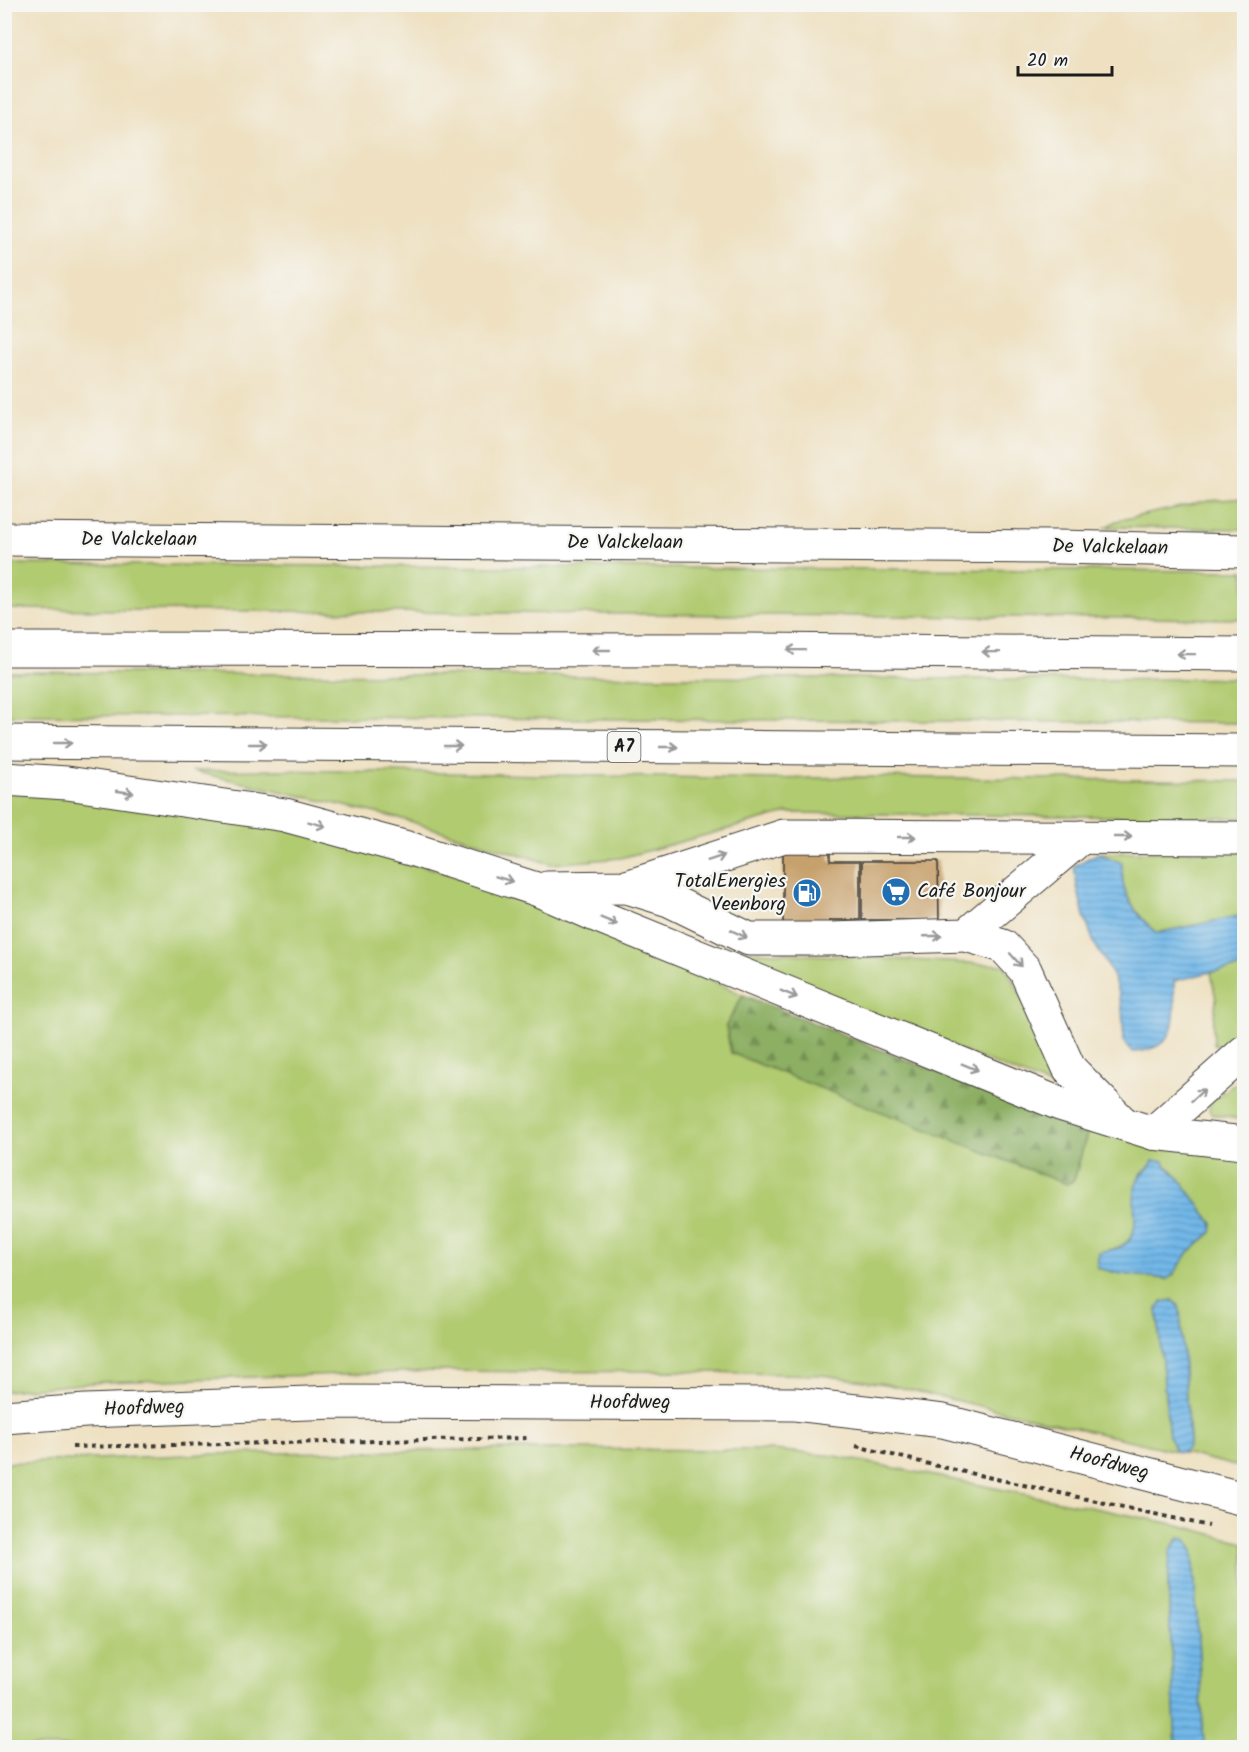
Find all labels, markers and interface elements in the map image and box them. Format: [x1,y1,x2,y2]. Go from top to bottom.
scale bar [1018,39,1112,77]
text: 20 m [1027,47,1068,76]
street label: De Valckelaan [81,524,197,556]
street label: De Valckelaan [567,527,683,559]
street label: De Valckelaan [1052,531,1168,565]
one-way arrow [592,644,612,656]
one-way arrow [787,644,807,656]
one-way arrow [982,646,1002,658]
one-way arrow [1177,648,1197,660]
road number: A7 [608,732,640,762]
one-way arrow [52,737,72,749]
one-way arrow [247,738,267,750]
one-way arrow [442,740,462,752]
one-way arrow [658,741,678,753]
one-way arrow [115,786,135,797]
one-way arrow [307,819,326,830]
one-way arrow [897,831,917,843]
one-way arrow [1113,831,1133,843]
one-way arrow [706,852,725,863]
place label: TotalEnergies Veenborg [674,866,786,921]
one-way arrow [495,874,514,885]
supermarket icon: Café Bonjour [880,876,912,908]
place label: Café Bonjour [917,876,1027,908]
fuel station icon: TotalEnergies Veenborg [791,877,823,909]
one-way arrow [599,916,617,927]
one-way arrow [729,929,747,940]
one-way arrow [922,930,942,941]
one-way arrow [1009,952,1023,967]
one-way arrow [780,989,798,1000]
one-way arrow [960,1062,979,1073]
one-way arrow [1190,1088,1205,1102]
street label: Hoofdweg [590,1387,670,1419]
street label: Hoofdweg [103,1392,185,1426]
street label: Hoofdweg [1066,1438,1152,1490]

